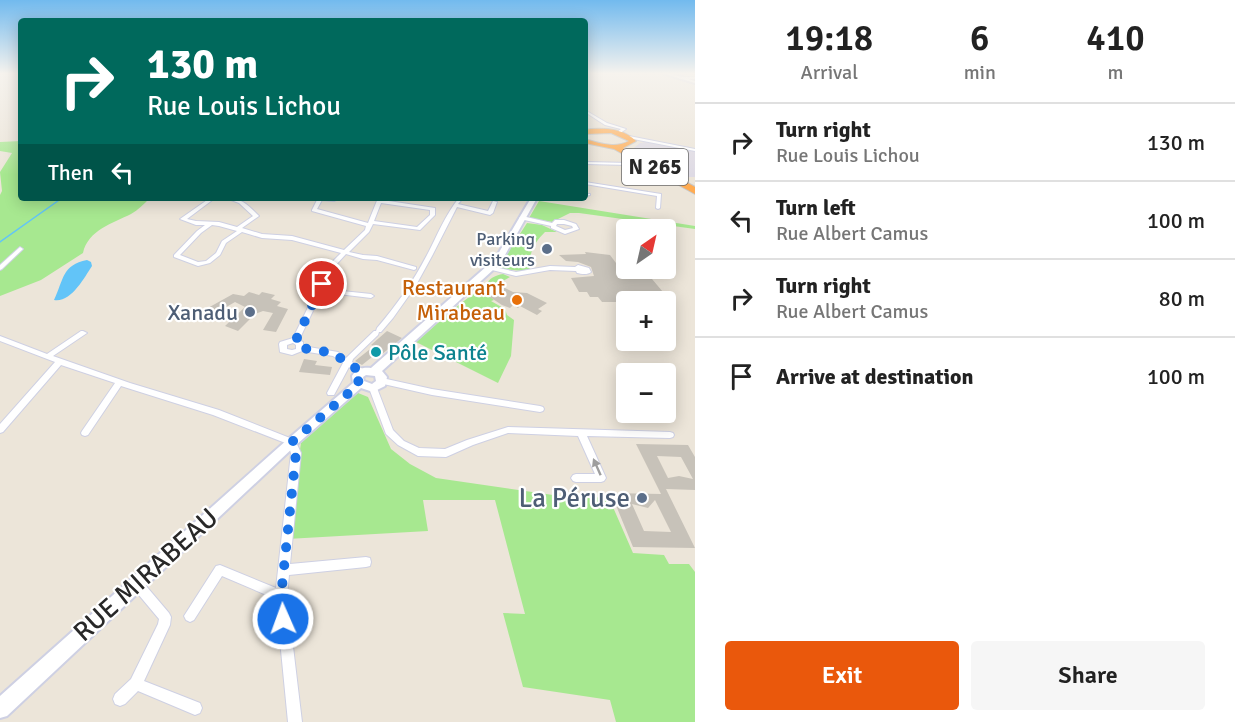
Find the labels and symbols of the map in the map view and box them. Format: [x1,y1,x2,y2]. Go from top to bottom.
road number: N 265 [622,149,688,185]
north arrow [616,219,676,279]
place label: Parking visiteurs [470,228,535,271]
marker: Parking visiteurs [540,242,554,256]
pin [296,258,347,309]
place label: Restaurant Mirabeau [402,274,505,326]
marker: Restaurant Mirabeau [510,293,524,307]
place label: Xanadu [167,299,238,326]
marker: Xanadu [243,305,257,319]
place label: Pôle Santé [388,339,487,366]
marker: Pôle Santé [369,345,383,359]
one-way arrow [591,458,601,476]
place label: La Péruse [518,482,630,515]
marker: La Péruse [635,491,649,505]
street label: RUE MIRABEAU [67,501,225,649]
position arrow [251,587,315,651]

